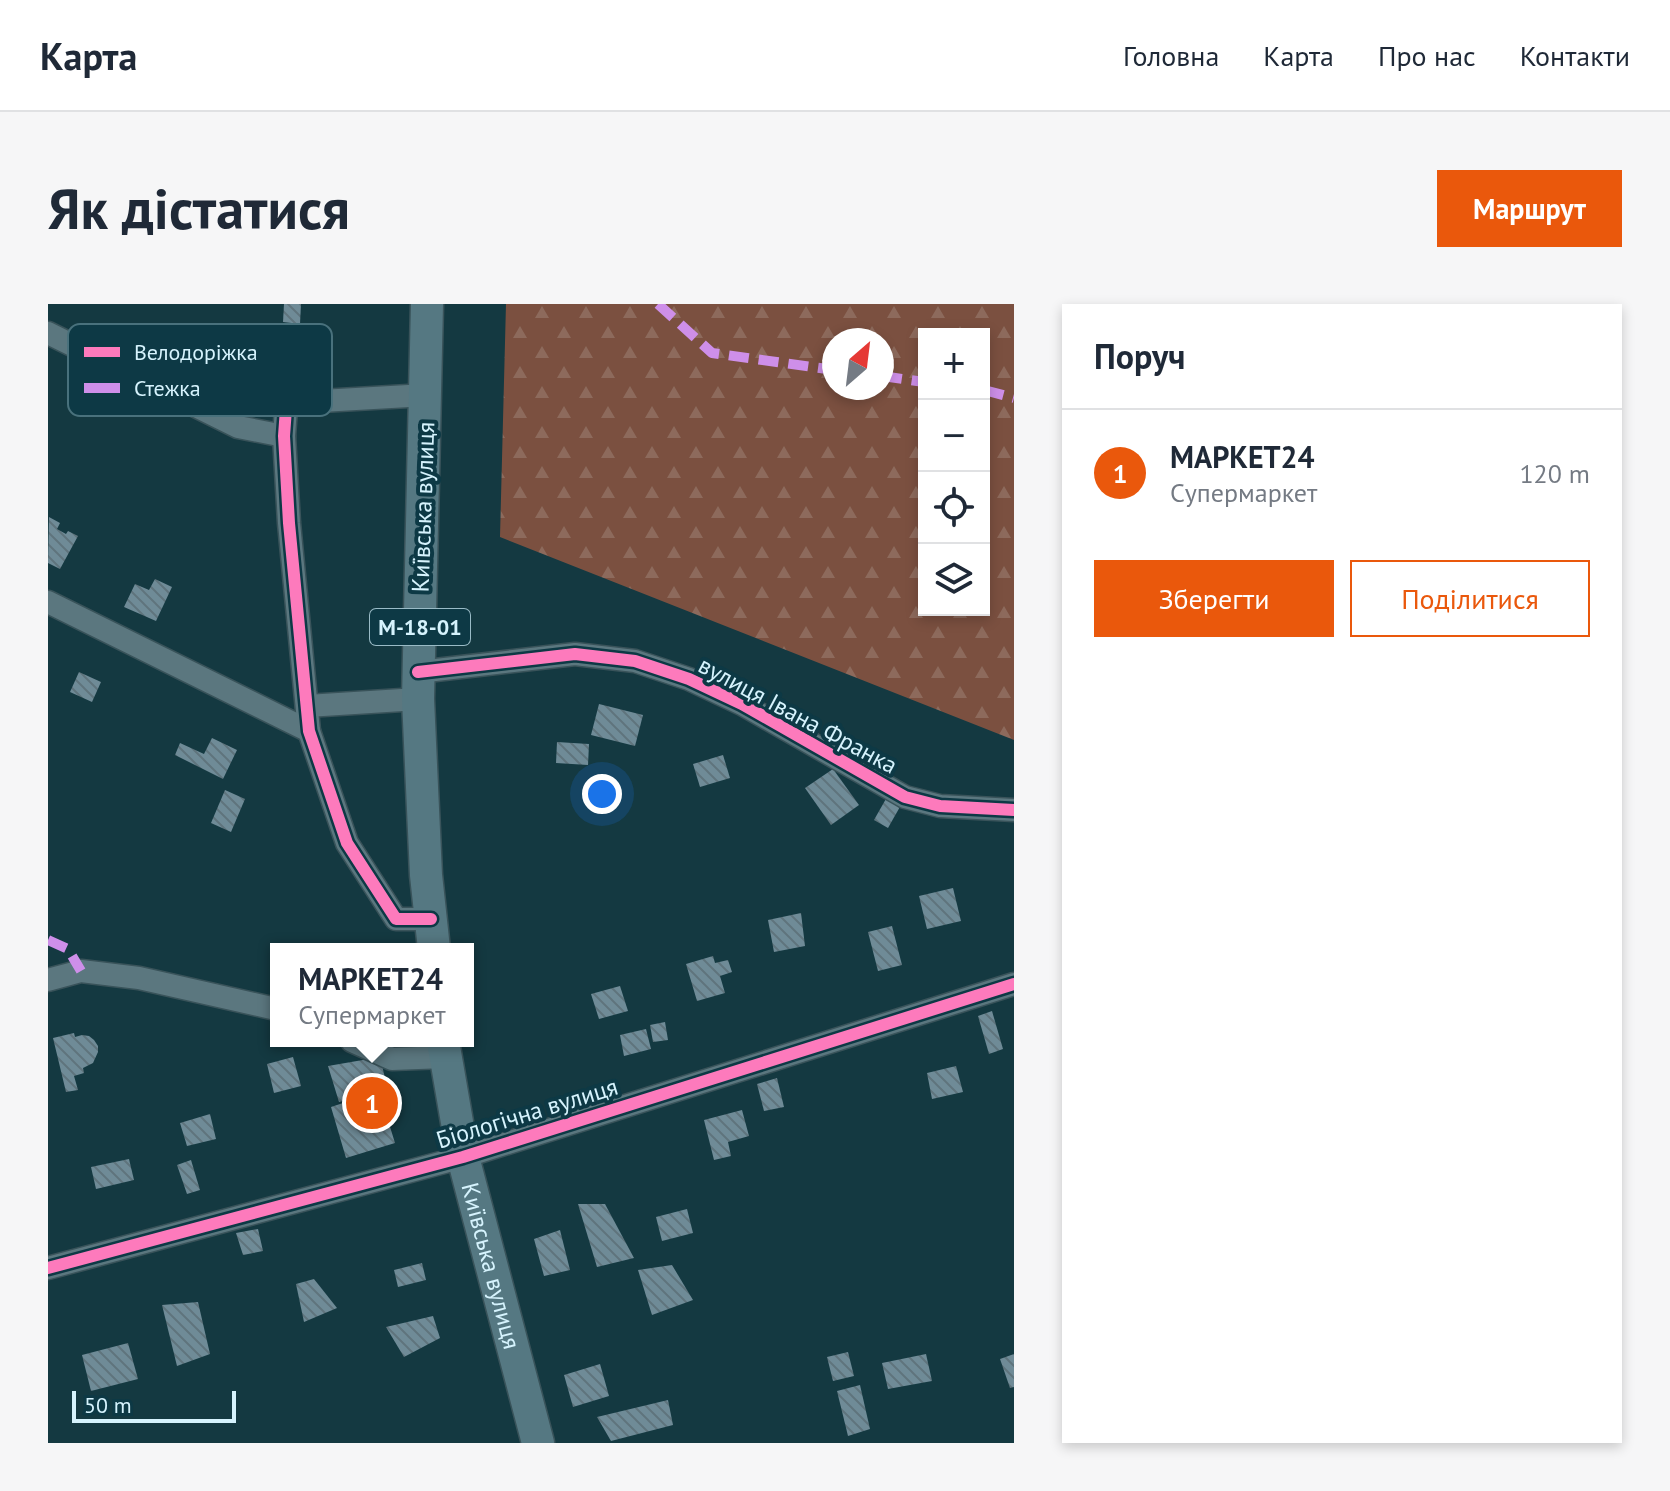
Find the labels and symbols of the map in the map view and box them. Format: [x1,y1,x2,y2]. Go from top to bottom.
legend [68,324,332,416]
north arrow [822,328,894,400]
text: Велодоріжка [134,338,258,366]
text: Стежка [134,374,201,402]
street label: Київська вулиця [405,421,441,593]
road number: М-18-01 [370,609,470,645]
street label: вулиця Івана Франка [693,649,903,781]
your location [582,774,622,814]
street label: Біологічна вулиця [432,1071,622,1155]
pin: 1 [346,1073,398,1133]
street label: Київська вулиця [455,1179,528,1352]
scale bar [72,1387,236,1423]

